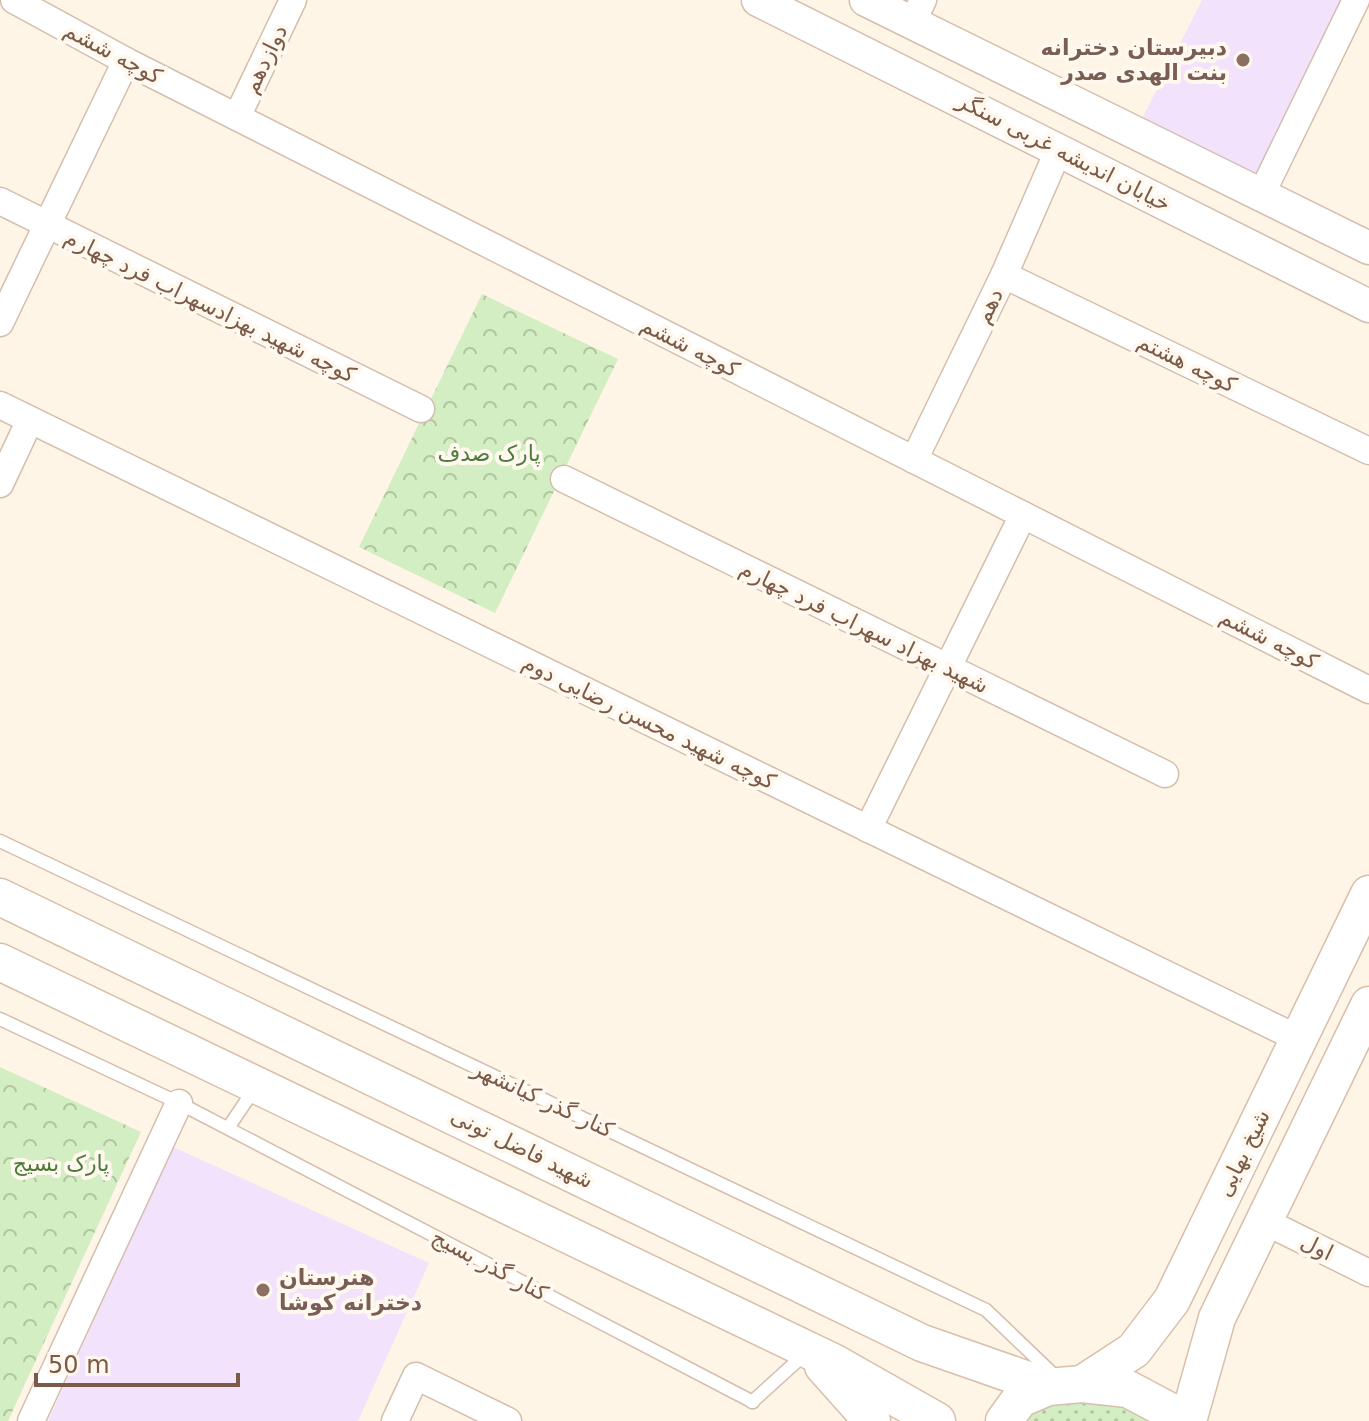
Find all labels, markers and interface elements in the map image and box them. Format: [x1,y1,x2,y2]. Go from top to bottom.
street label: کوچه ششم [59,17,167,90]
street label: دوازدهم [238,21,293,98]
place label: دبیرستان دخترانه بنت الهدی صدر [1041,35,1227,86]
marker: دبیرستان دخترانه بنت الهدی صدر [1234,51,1252,69]
street label: خیابان اندیشه غربی سنگر [952,87,1175,217]
street label: کوچه شهید بهزادسهراب فرد چهارم [60,224,360,388]
street label: دهم [970,284,1009,328]
street label: کوچه ششم [636,312,744,384]
street label: کوچه هشتم [1133,328,1241,399]
park label: پارک صدف [437,441,541,467]
street label: شهید بهزاد سهراب فرد چهارم [736,556,992,698]
street label: کوچه ششم [1215,604,1323,676]
street label: کوچه شهید محسن رضایی دوم [518,650,780,795]
street label: کنار گذر کیانشهر [468,1055,618,1143]
street label: شهید فاضل تونی [447,1103,597,1193]
street label: شیخ بهایی [1211,1105,1275,1201]
park label: پارک بسیج [13,1151,109,1177]
street label: کنار گذر بسیج [428,1224,553,1306]
street label: اول [1297,1229,1337,1265]
place label: هنرستان دخترانه کوشا [279,1265,422,1316]
marker: هنرستان دخترانه کوشا [254,1281,272,1299]
scale bar [36,1337,238,1387]
text: 50 m [48,1351,110,1379]

